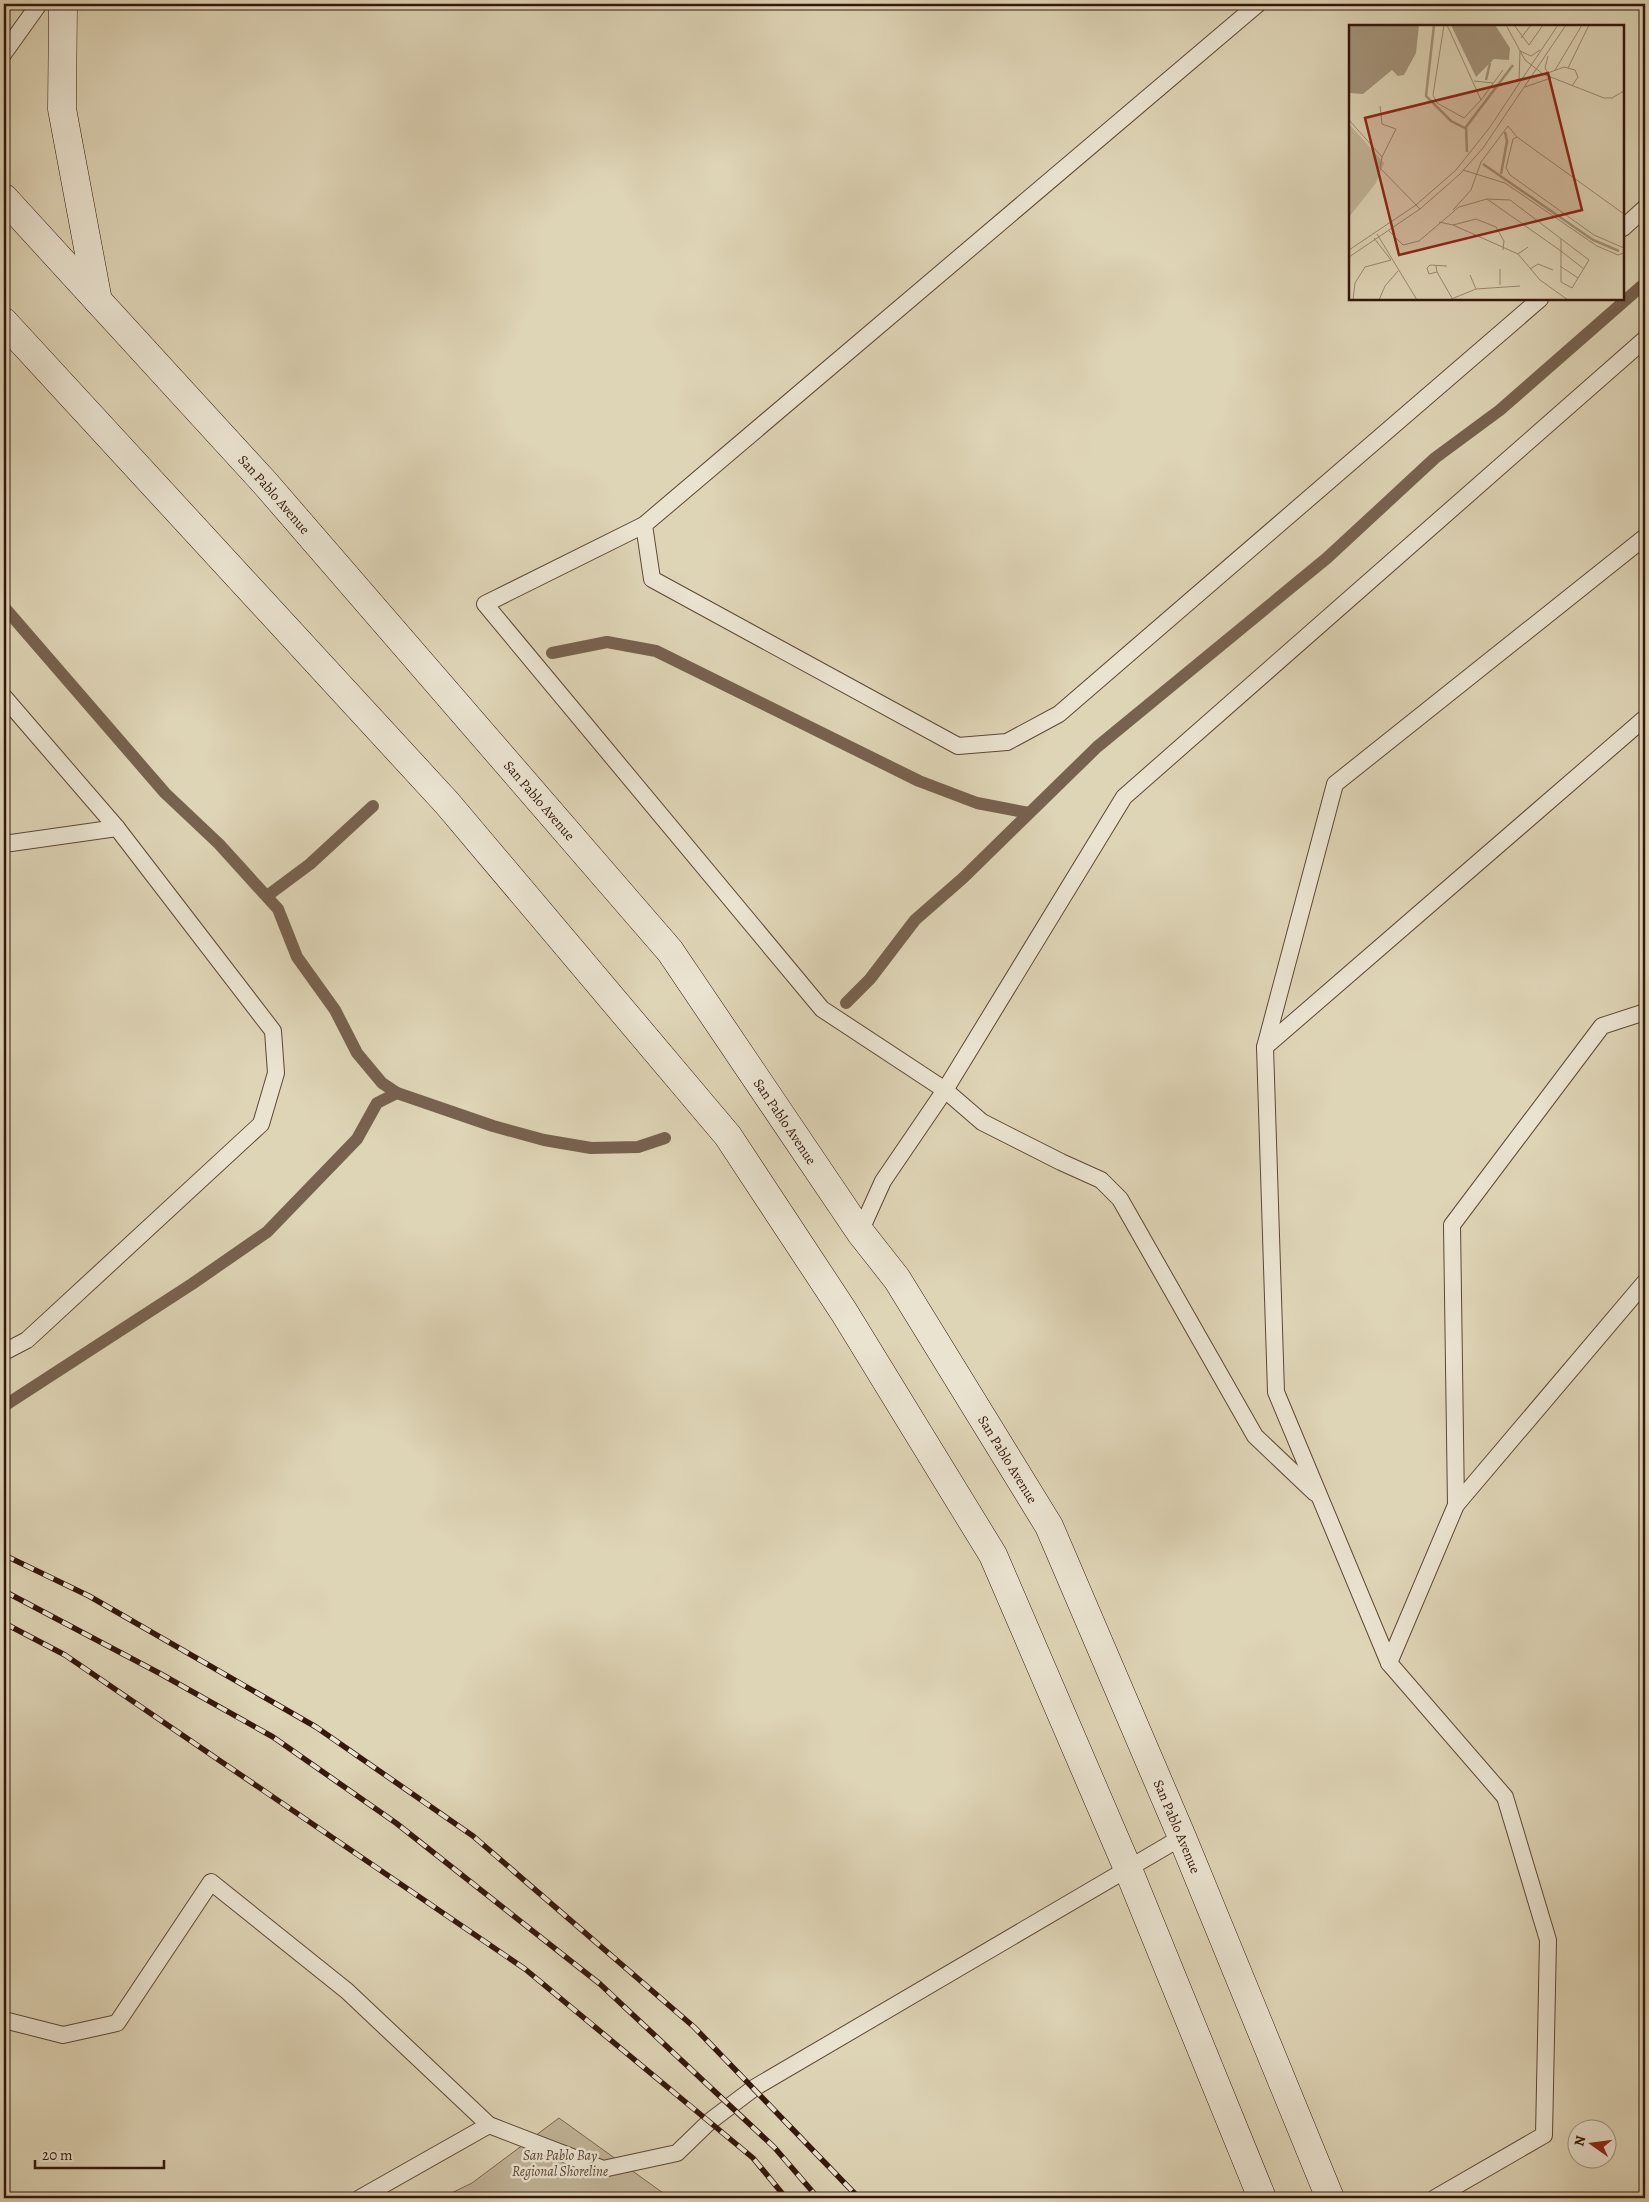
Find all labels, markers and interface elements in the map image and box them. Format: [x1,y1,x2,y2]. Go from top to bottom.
inset map [1349,25,1624,300]
street label: San Pablo Avenue [234,450,314,538]
street label: San Pablo Avenue [500,756,580,844]
street label: San Pablo Avenue [749,1075,821,1168]
street label: San Pablo Avenue [974,1412,1042,1507]
street label: San Pablo Avenue [1149,1776,1205,1876]
north arrow [1566,2120,1616,2170]
text: N [1569,2134,1590,2148]
scale bar [35,2137,164,2169]
text: 20 m [42,2145,73,2165]
park label: San Pablo Bay Regional Shoreline [512,2146,608,2181]

